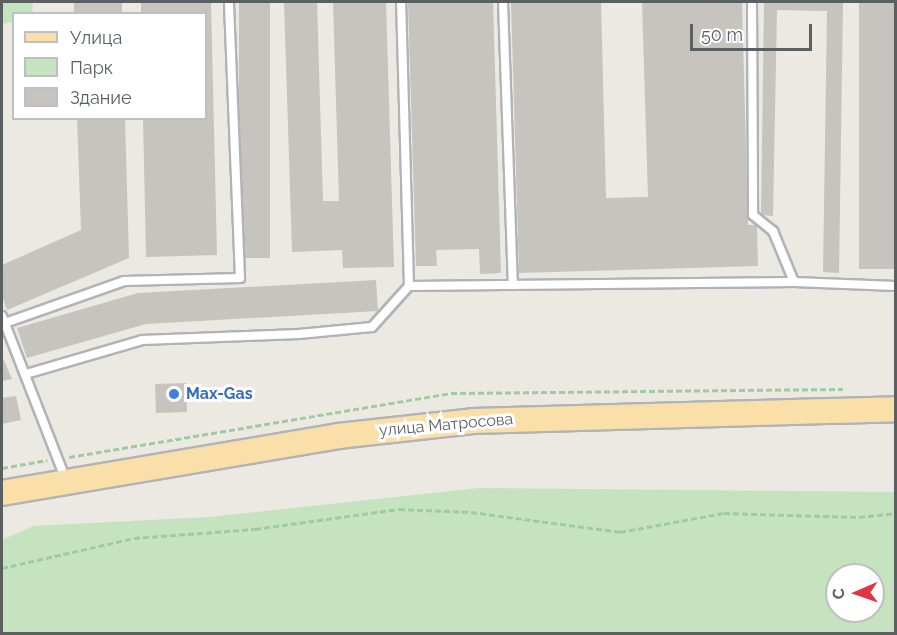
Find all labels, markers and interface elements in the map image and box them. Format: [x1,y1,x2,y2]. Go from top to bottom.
legend [12,12,207,120]
scale bar [693,12,814,50]
text: 50 m [701,24,743,45]
text: Улица [70,27,122,48]
text: Парк [70,57,113,78]
text: Здание [70,87,132,108]
place label: Max-Gas [186,384,253,404]
marker: Max-Gas [167,387,181,401]
street label: улица Матросова [378,410,514,440]
north arrow [825,563,885,623]
text: С [829,588,848,599]

